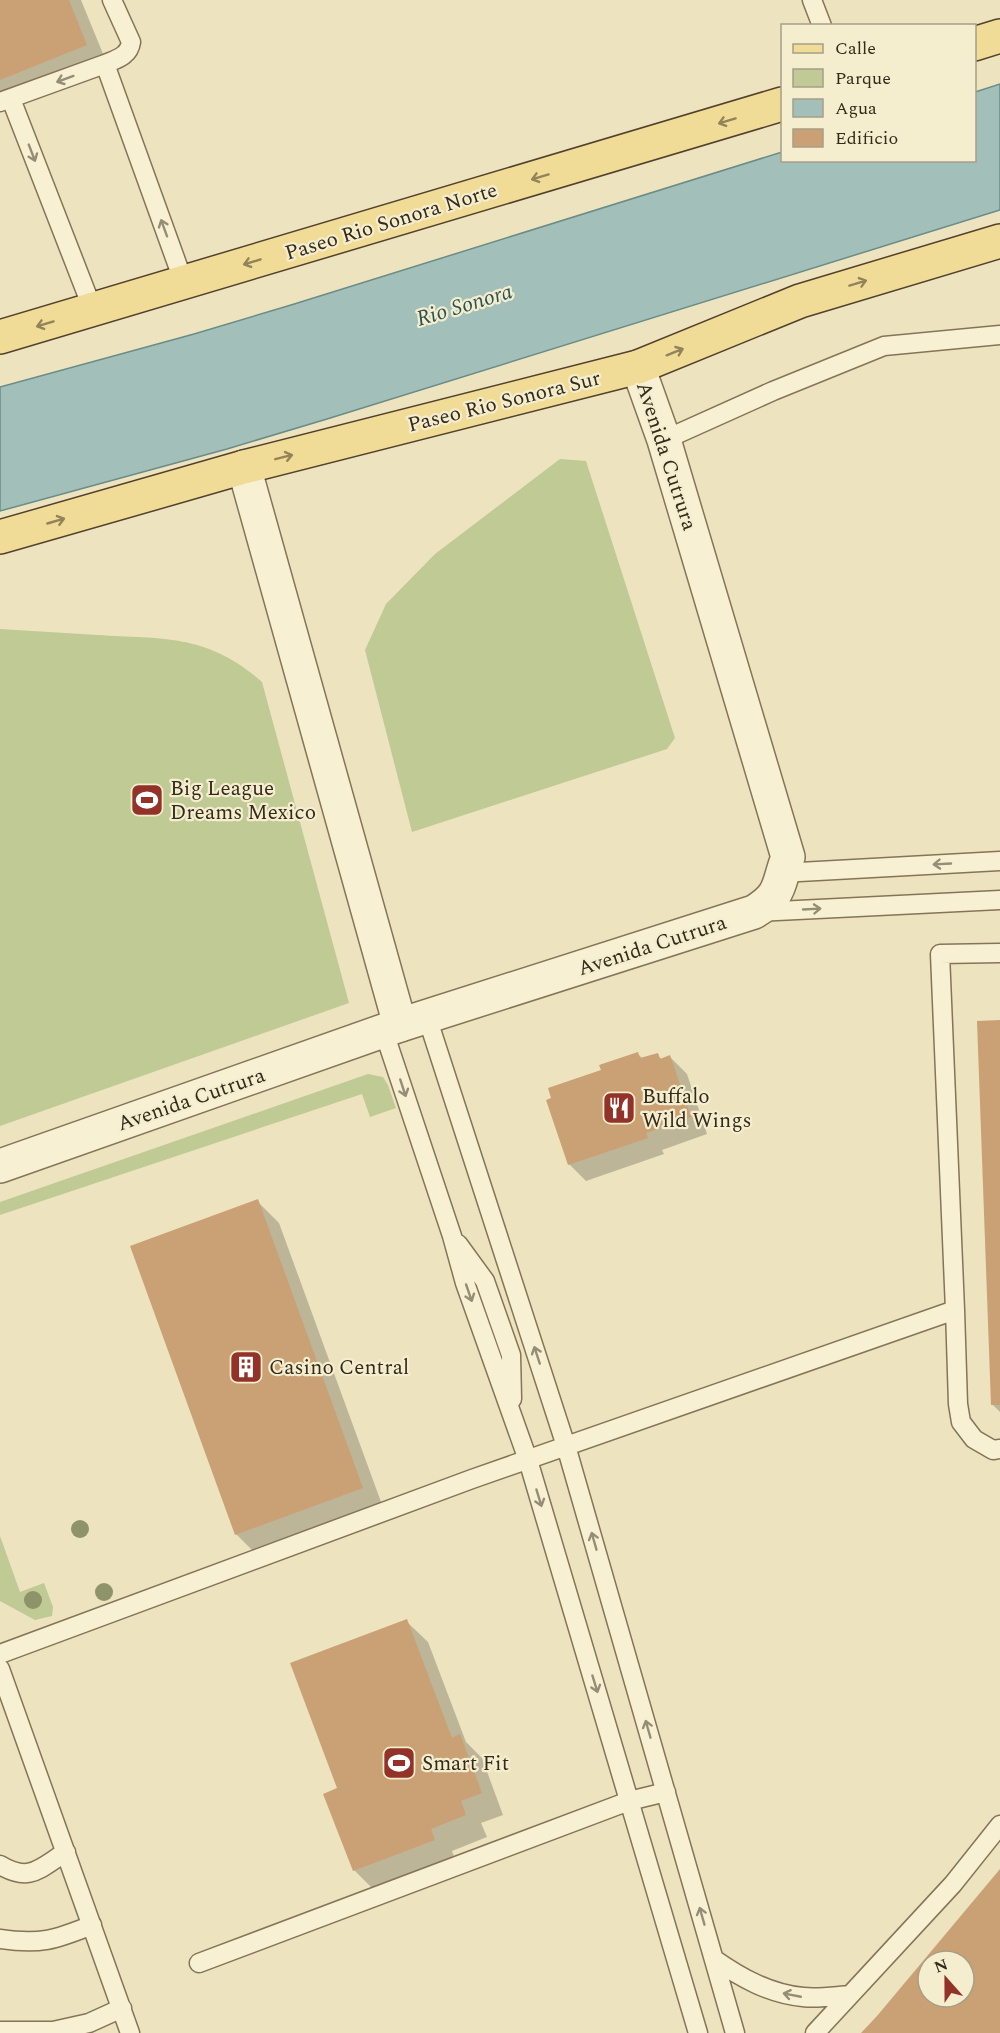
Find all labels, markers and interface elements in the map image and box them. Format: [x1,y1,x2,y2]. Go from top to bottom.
legend [781,24,976,162]
text: Calle [835,35,876,62]
text: Parque [835,65,891,92]
one-way arrow [56,74,75,85]
text: Agua [835,95,877,122]
one-way arrow [718,116,737,127]
text: Edificio [835,125,898,152]
one-way arrow [27,143,38,162]
one-way arrow [531,172,550,183]
street label: Paseo Rio Sonora Norte [281,174,502,270]
one-way arrow [157,219,168,237]
one-way arrow [243,257,262,268]
water label: Rio Sonora [412,275,517,336]
one-way arrow [848,277,867,288]
one-way arrow [36,319,55,330]
one-way arrow [665,346,684,357]
street label: Paseo Rio Sonora Sur [404,363,604,441]
street label: Avenida Cutrura [627,378,705,536]
one-way arrow [274,450,293,462]
one-way arrow [46,515,65,526]
place label: Big League Dreams Mexico [170,773,316,829]
sports icon: Big League Dreams Mexico [129,782,165,818]
one-way arrow [932,859,952,870]
one-way arrow [802,904,822,915]
street label: Avenida Cutrura [574,907,732,985]
street label: Avenida Cutrura [113,1059,270,1140]
one-way arrow [398,1078,409,1097]
place label: Buffalo Wild Wings [642,1081,752,1137]
restaurant icon: Buffalo Wild Wings [601,1090,637,1126]
one-way arrow [464,1283,475,1302]
one-way arrow [531,1346,542,1365]
building icon: Casino Central [228,1349,264,1385]
place label: Casino Central [269,1352,409,1384]
one-way arrow [534,1488,545,1507]
one-way arrow [588,1532,599,1551]
one-way arrow [590,1675,601,1694]
one-way arrow [642,1720,653,1739]
sports icon: Smart Fit [381,1745,417,1781]
place label: Smart Fit [422,1748,509,1780]
one-way arrow [696,1907,707,1926]
north arrow [916,1949,976,2009]
text: N [931,1952,951,1979]
one-way arrow [783,1989,802,2000]

